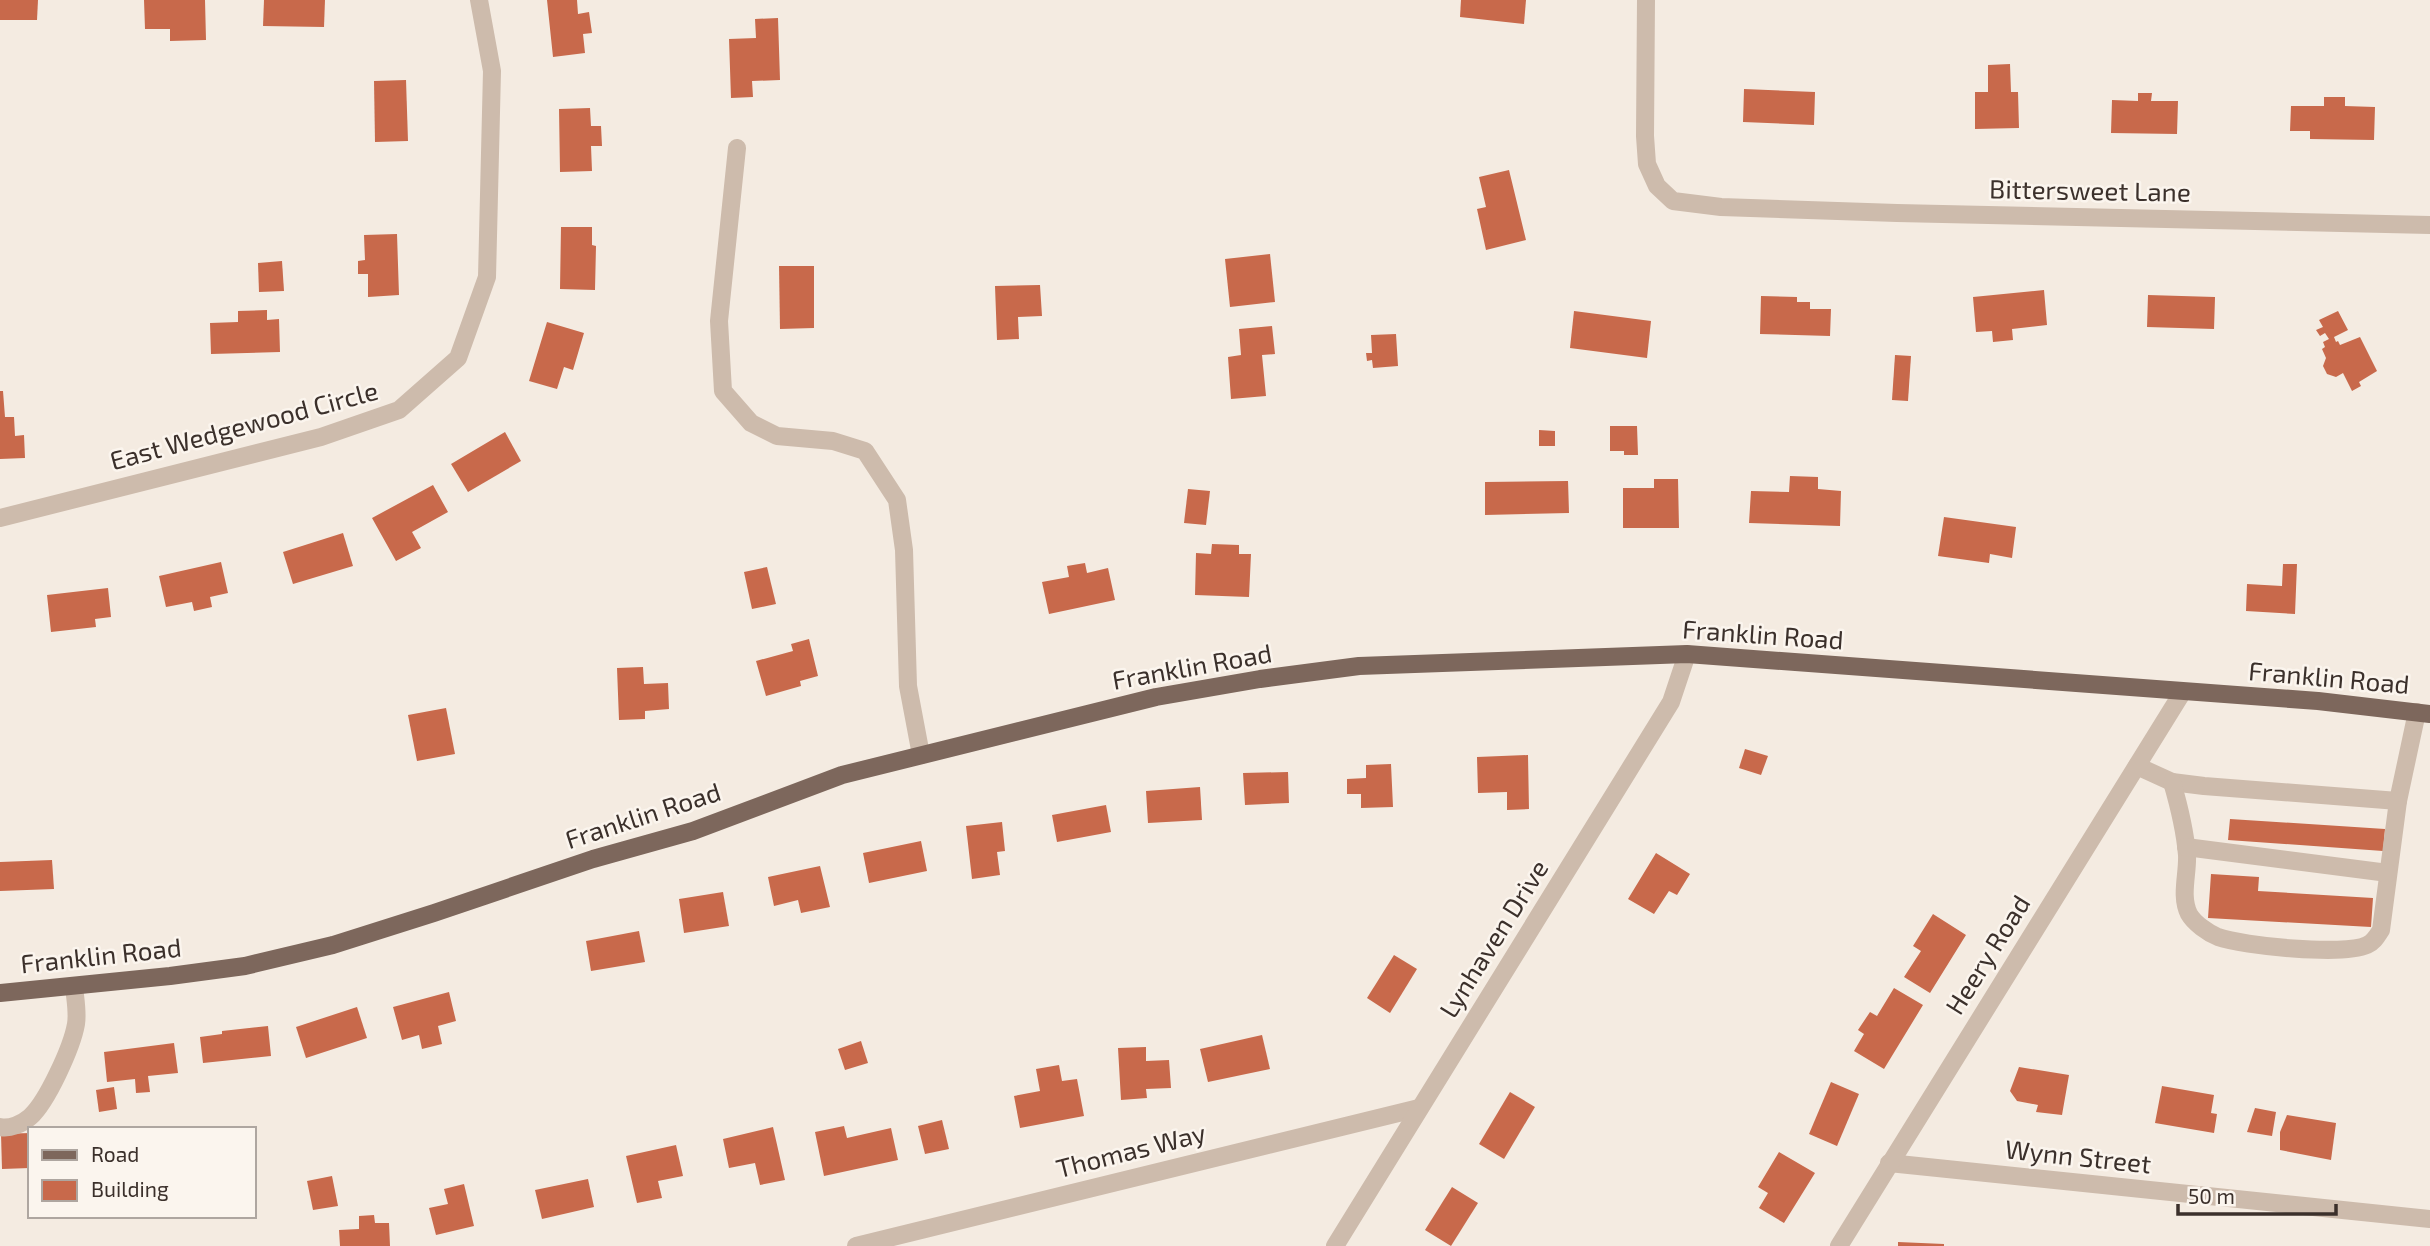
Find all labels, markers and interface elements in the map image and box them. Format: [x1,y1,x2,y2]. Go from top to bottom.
street label: Bittersweet Lane [1989,172,2191,207]
street label: East Wedgewood Circle [106,374,381,475]
street label: Franklin Road [1681,612,1845,655]
street label: Franklin Road [1109,636,1274,695]
street label: Franklin Road [2247,654,2411,699]
street label: Franklin Road [561,775,724,854]
street label: Lynhaven Drive [1432,854,1554,1023]
street label: Heery Road [1938,889,2036,1019]
street label: Franklin Road [19,931,183,978]
street label: Thomas Way [1053,1116,1209,1183]
legend [28,1127,256,1218]
street label: Wynn Street [2004,1132,2153,1179]
text: Road [91,1141,139,1166]
scale bar [2178,1172,2336,1216]
text: Building [91,1176,169,1201]
text: 50 m [2188,1183,2235,1208]

